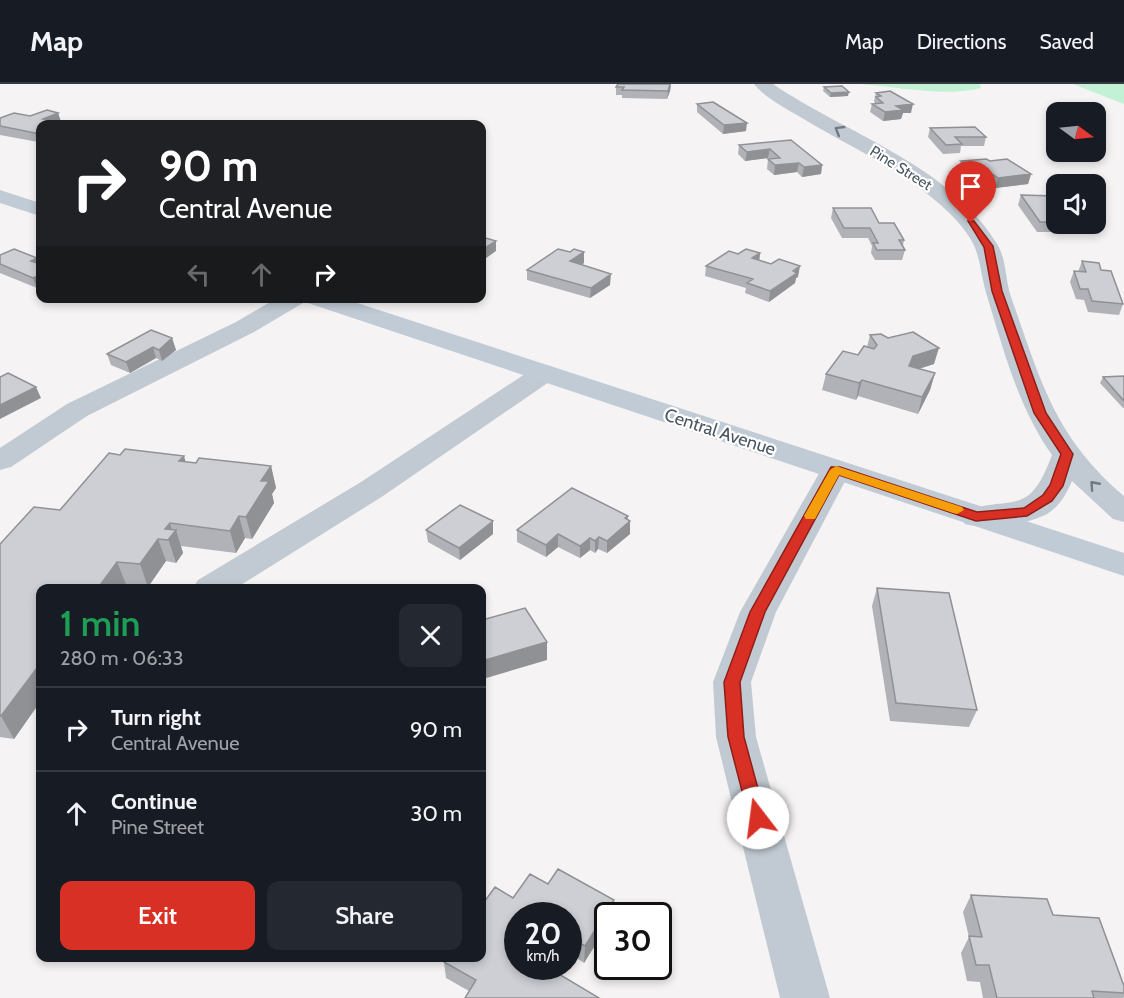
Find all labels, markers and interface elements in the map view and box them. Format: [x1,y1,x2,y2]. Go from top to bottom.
text: Map [30,24,83,58]
text: Map [845,29,884,54]
text: Directions [917,29,1006,54]
text: Saved [1039,29,1094,54]
north arrow [1046,102,1106,162]
map controls [1046,102,1106,234]
one-way arrow [835,126,845,138]
text: 90 m [159,140,258,192]
street label: Pine Street [867,142,935,194]
icon: right [60,144,138,222]
pin [945,161,996,223]
icon: arrive [954,170,987,203]
button: sound [1046,174,1106,234]
text: Central Avenue [159,192,332,225]
icon: left [182,258,215,291]
icon: ahead [245,258,278,291]
icon: right [308,258,341,291]
street label: Central Avenue [662,404,778,460]
one-way arrow [1091,481,1102,492]
text: 1 min [60,601,140,645]
button: close [399,604,462,667]
text: 280 m · 06:33 [60,646,183,670]
text: Turn right [111,704,201,731]
icon: right [60,713,93,746]
text: 90 m [410,716,462,743]
text: Central Avenue [111,731,239,755]
position arrow [726,786,790,850]
text: Continue [111,788,197,815]
icon: ahead [60,797,93,830]
text: 30 m [410,800,462,827]
text: Pine Street [111,815,204,839]
button: Exit [60,881,255,950]
button: Share [267,881,462,950]
speed limit sign: 30 [594,902,672,980]
text: 20 [524,915,562,952]
text: km/h [527,947,559,965]

